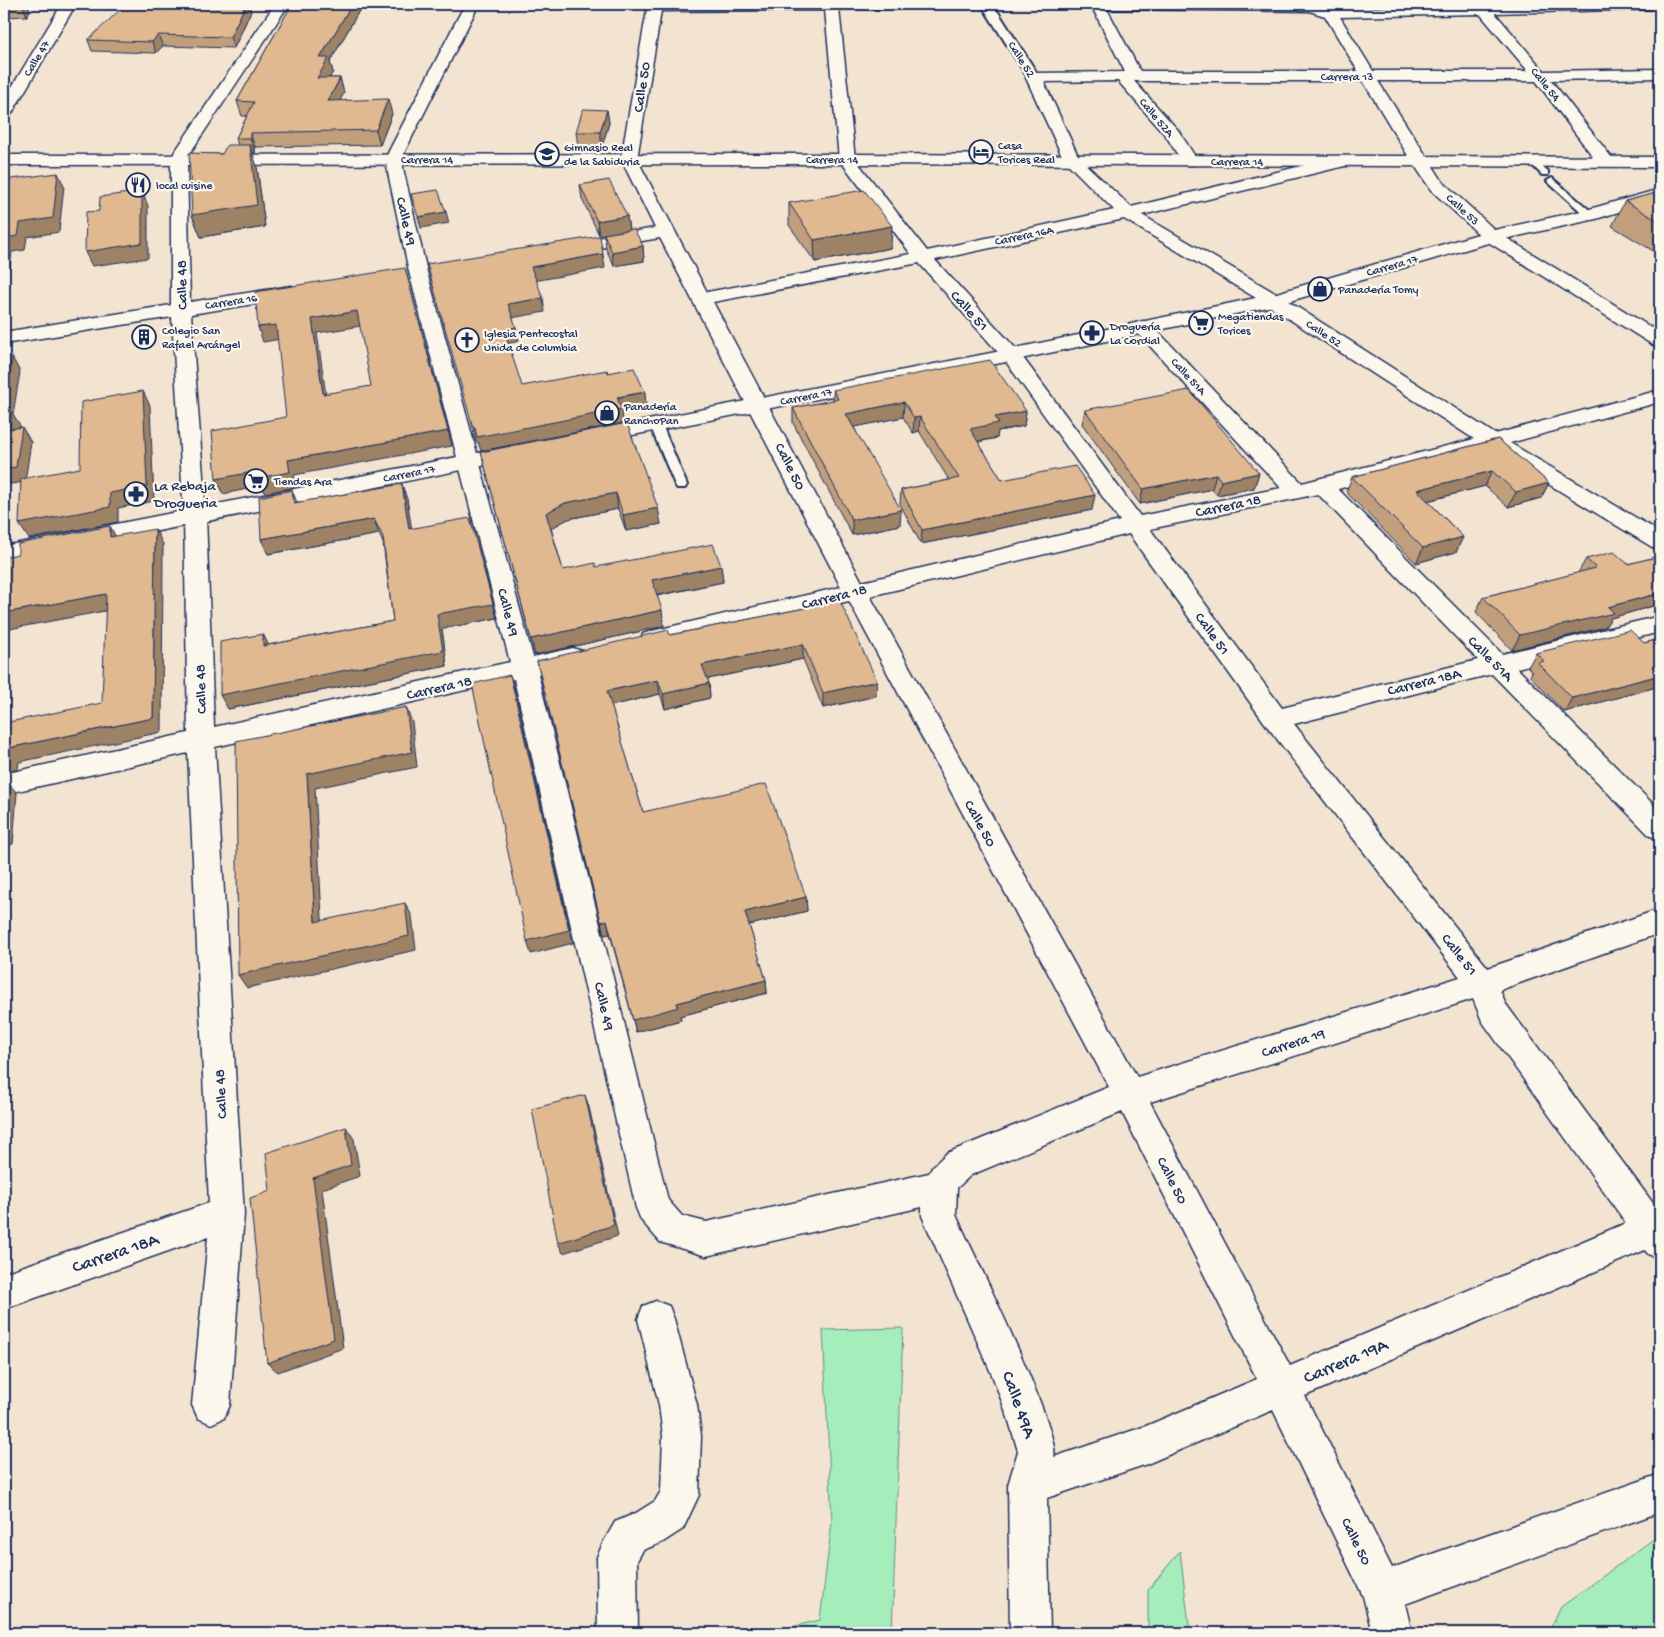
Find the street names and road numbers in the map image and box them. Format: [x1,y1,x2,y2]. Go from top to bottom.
street label: Calle 47 [22,38,54,80]
street label: Calle 52 [1004,40,1037,81]
street label: Calle 50 [630,60,656,114]
street label: Calle 54 [1527,66,1563,105]
street label: Carrera 13 [1321,71,1373,85]
street label: Calle 52A [1135,96,1176,141]
street label: Carrera 14 [401,154,453,168]
street label: Carrera 14 [806,154,858,168]
street label: Carrera 14 [1211,156,1263,170]
street label: Calle 53 [1442,192,1481,229]
street label: Calle 49 [391,196,419,248]
street label: Carrera 16A [994,224,1056,250]
street label: Carrera 17 [1365,253,1421,281]
street label: Calle 48 [174,260,192,310]
street label: Calle 51 [946,287,991,335]
street label: Carrera 16 [204,292,259,314]
street label: Calle 52 [1302,318,1343,351]
street label: Calle 51A [1167,356,1209,400]
street label: Carrera 17 [779,386,834,410]
street label: Calle 50 [770,440,809,494]
street label: Carrera 17 [382,463,437,487]
street label: Carrera 18 [1194,491,1263,523]
street label: Carrera 18 [800,581,869,615]
street label: Calle 49 [492,587,522,639]
street label: Calle 51 [1190,609,1233,659]
street label: Calle 51A [1463,633,1517,687]
street label: Calle 48 [192,664,212,714]
street label: Carrera 18A [1386,665,1464,701]
street label: Carrera 18 [405,673,474,705]
street label: Calle 50 [959,797,1000,851]
street label: Calle 51 [1436,931,1480,980]
street label: Calle 49 [589,981,617,1033]
street label: Carrera 19 [1260,1025,1328,1063]
street label: Calle 48 [212,1069,232,1119]
street label: Calle 50 [1152,1154,1191,1208]
street label: Carrera 18A [70,1229,163,1279]
street label: Carrera 19A [1301,1335,1392,1389]
street label: Calle 49A [996,1369,1040,1442]
street label: Calle 50 [1336,1515,1375,1569]

